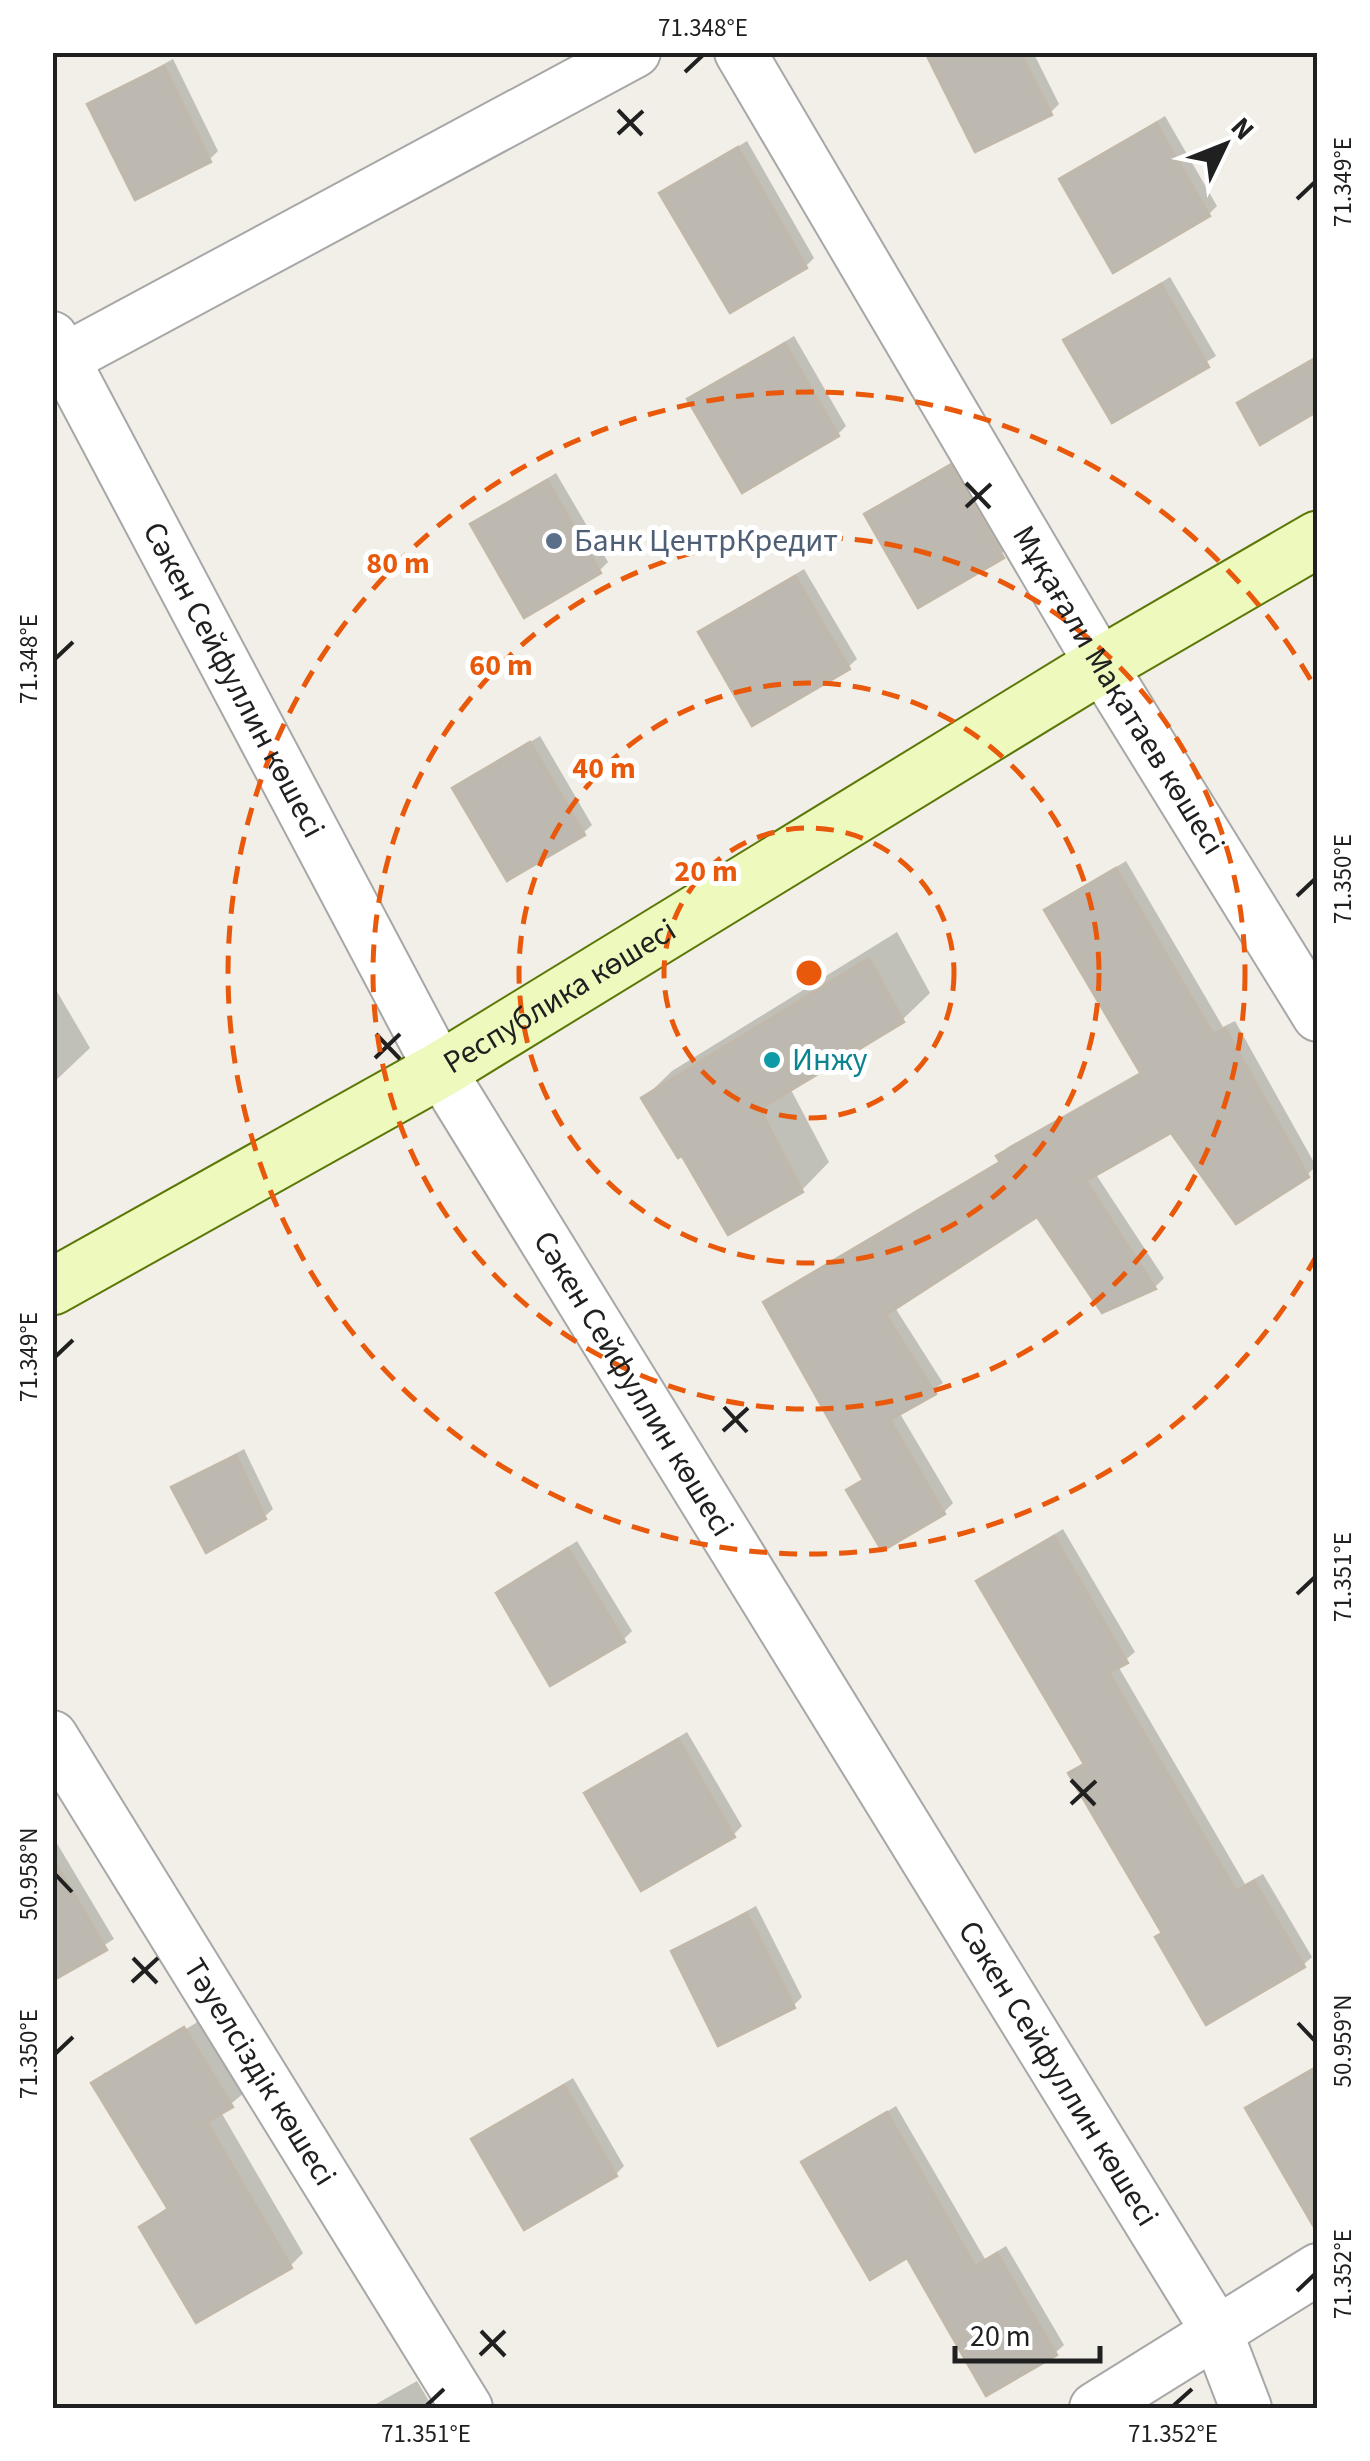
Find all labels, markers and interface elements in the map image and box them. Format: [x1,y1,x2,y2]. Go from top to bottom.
text: 71.348°E [658,10,748,46]
north arrow [1175,95,1275,195]
text: N [1222,108,1264,149]
text: 71.349°E [1325,137,1361,227]
street label: Сәкен Сейфуллин көшесі [131,514,336,846]
street label: Мұқағали Мақатаев көшесі [1001,517,1236,864]
place label: Банк ЦентрКредит [574,518,838,564]
marker: Банк ЦентрКредит [543,530,565,552]
text: 80 m [366,542,430,585]
text: 71.348°E [11,614,47,704]
text: 60 m [469,644,533,687]
text: 40 m [572,747,636,790]
text: 71.350°E [1325,834,1361,924]
text: 20 m [674,850,738,893]
street label: Республика көшесі [434,908,685,1086]
centre of rings [791,955,827,991]
place label: Инжу [792,1037,868,1083]
marker: Инжу [761,1049,783,1071]
street label: Сәкен Сейфуллин көшесі [522,1222,745,1546]
text: 71.349°E [11,1312,47,1402]
text: 71.351°E [1325,1532,1361,1622]
text: 50.958°N [11,1828,47,1920]
street label: Сәкен Сейфуллин көшесі [946,1912,1170,2235]
street label: Тәуелсіздік көшесі [172,1949,347,2195]
text: 50.959°N [1325,1995,1361,2087]
text: 71.350°E [11,2009,47,2099]
text: 71.352°E [1325,2229,1361,2319]
scale bar [955,2301,1100,2363]
text: 20 m [970,2315,1031,2358]
text: 71.351°E [381,2416,471,2452]
text: 71.352°E [1128,2416,1218,2452]

